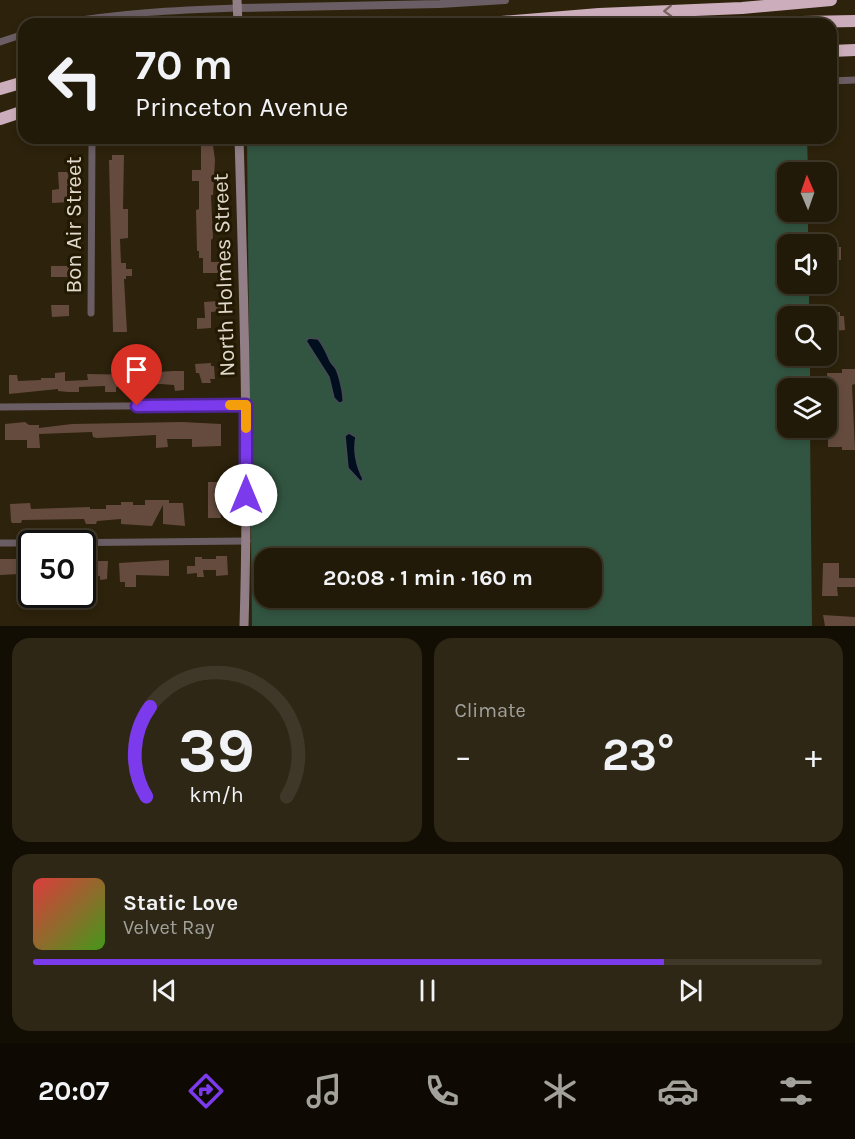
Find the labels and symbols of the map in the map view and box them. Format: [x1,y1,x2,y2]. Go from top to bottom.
one-way arrow [664,5,673,18]
street label: Bon Air Street [61,157,87,293]
north arrow [777,162,837,222]
street label: North Holmes Street [207,173,241,377]
pin [111,344,162,406]
position arrow [214,463,278,527]
speed limit sign: 50 [18,530,96,608]

